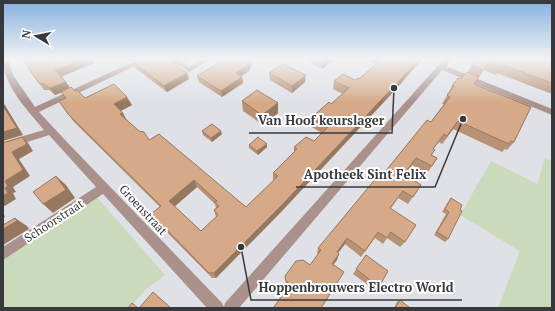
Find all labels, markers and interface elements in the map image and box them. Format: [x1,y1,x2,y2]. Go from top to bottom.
north arrow [16,16,56,56]
text: N [19,28,34,40]
callout: Van Hoof keurslager [249,108,392,133]
text: Van Hoof keurslager [258,111,385,129]
callout: Apotheek Sint Felix [296,162,435,187]
text: Apotheek Sint Felix [304,165,427,183]
street label: Groenstraat [116,181,171,238]
street label: Schoorstraat [21,196,87,245]
callout: Hoppenbrouwers Electro World [251,275,462,300]
text: Hoppenbrouwers Electro World [258,278,454,296]

